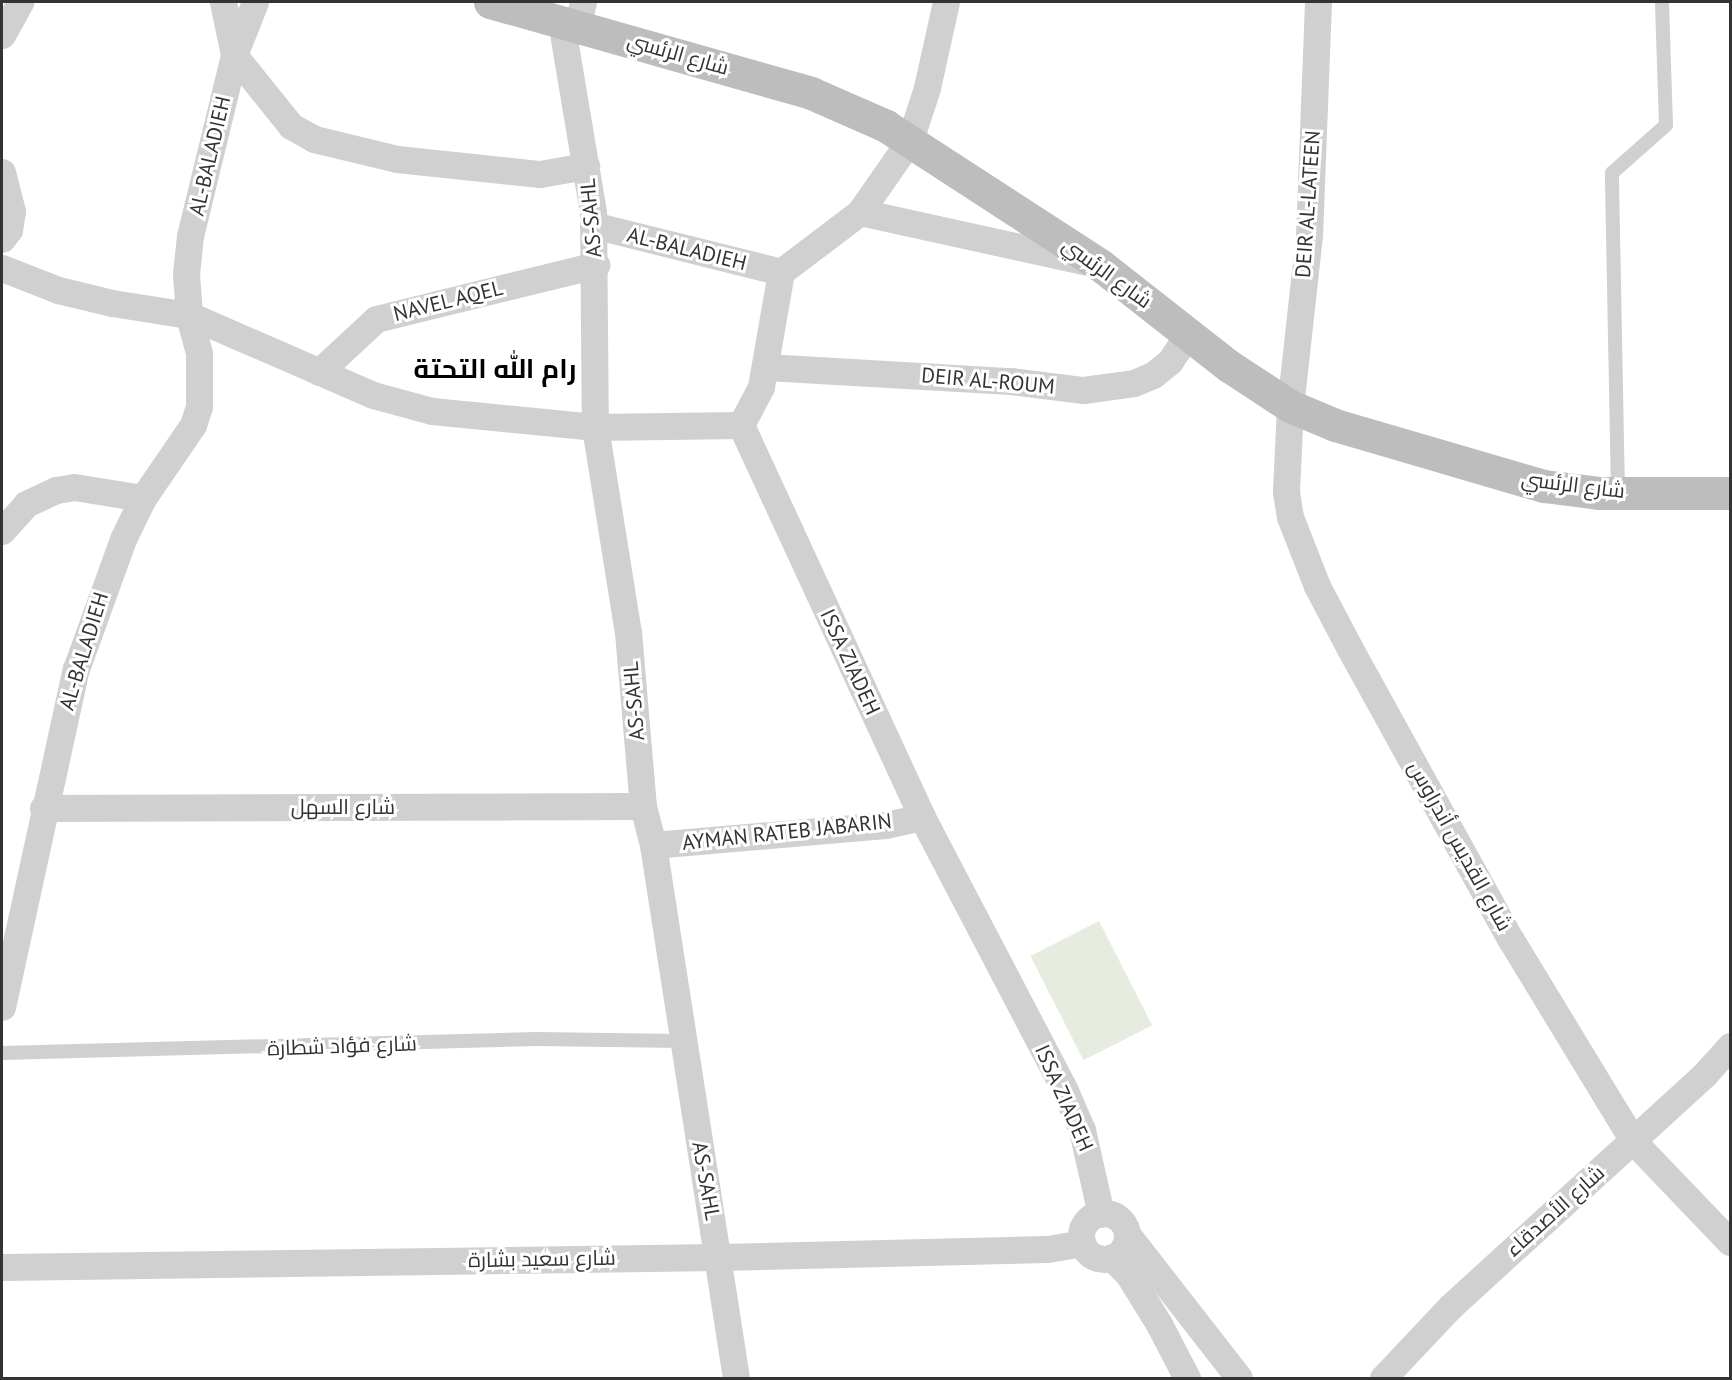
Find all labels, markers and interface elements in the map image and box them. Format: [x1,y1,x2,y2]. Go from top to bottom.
street label: شارع الرئسي [624,28,732,80]
street label: AL-BALADIEH [184,94,236,218]
street label: DEIR AL-LATEEN [1290,129,1326,279]
street label: AS-SAHL [575,177,607,259]
street label: AL-BALADIEH [625,222,749,276]
street label: شارع الرئسي [1057,232,1157,314]
street label: NAVEL AQEL [390,275,506,327]
district label: رام الله التحتة [414,353,576,385]
street label: DEIR AL-ROUM [920,363,1056,399]
street label: شارع الرئسي [1520,466,1626,504]
street label: AL-BALADIEH [54,589,114,713]
street label: ISSA ZIADEH [814,604,886,720]
street label: AS-SAHL [618,660,650,742]
street label: شارع القديس أندراوس [1403,757,1517,935]
street label: شارع السهل [291,794,395,820]
street label: AYMAN RATEB JABARIN [681,808,893,856]
street label: شارع فؤاد شطارة [267,1031,417,1061]
street label: ISSA ZIADEH [1029,1040,1099,1156]
street label: AS-SAHL [687,1140,725,1222]
street label: شارع الأصدقاء [1500,1160,1610,1262]
street label: شارع سعيد بشارة [468,1245,616,1273]

